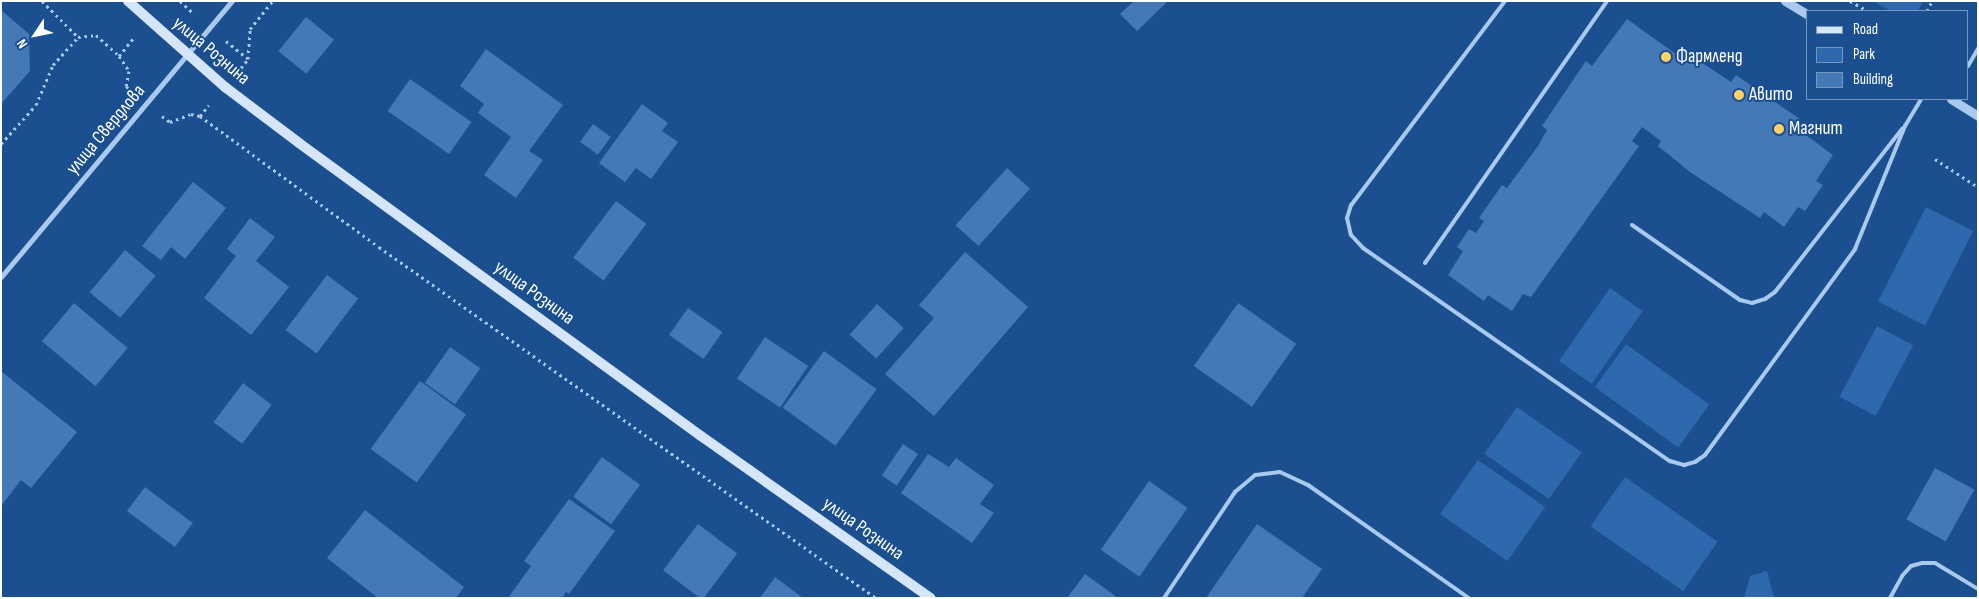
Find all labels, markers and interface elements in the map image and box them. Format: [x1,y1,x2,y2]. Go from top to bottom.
north arrow [10,10,60,60]
legend [1806,10,1969,100]
street label: улица Рознина [168,12,254,90]
text: Road [1853,20,1878,39]
text: N [13,36,31,52]
text: Park [1853,45,1875,64]
place label: Фармленд [1676,46,1742,68]
marker: Фармленд [1660,51,1672,63]
text: Building [1853,70,1893,89]
street label: улица Свердлова [62,80,150,180]
place label: Авито [1749,84,1793,106]
marker: Авито [1733,89,1745,101]
place label: Магнит [1789,118,1843,140]
marker: Магнит [1773,123,1785,135]
street label: улица Рознина [489,256,579,330]
street label: улица Рознина [818,493,908,565]

